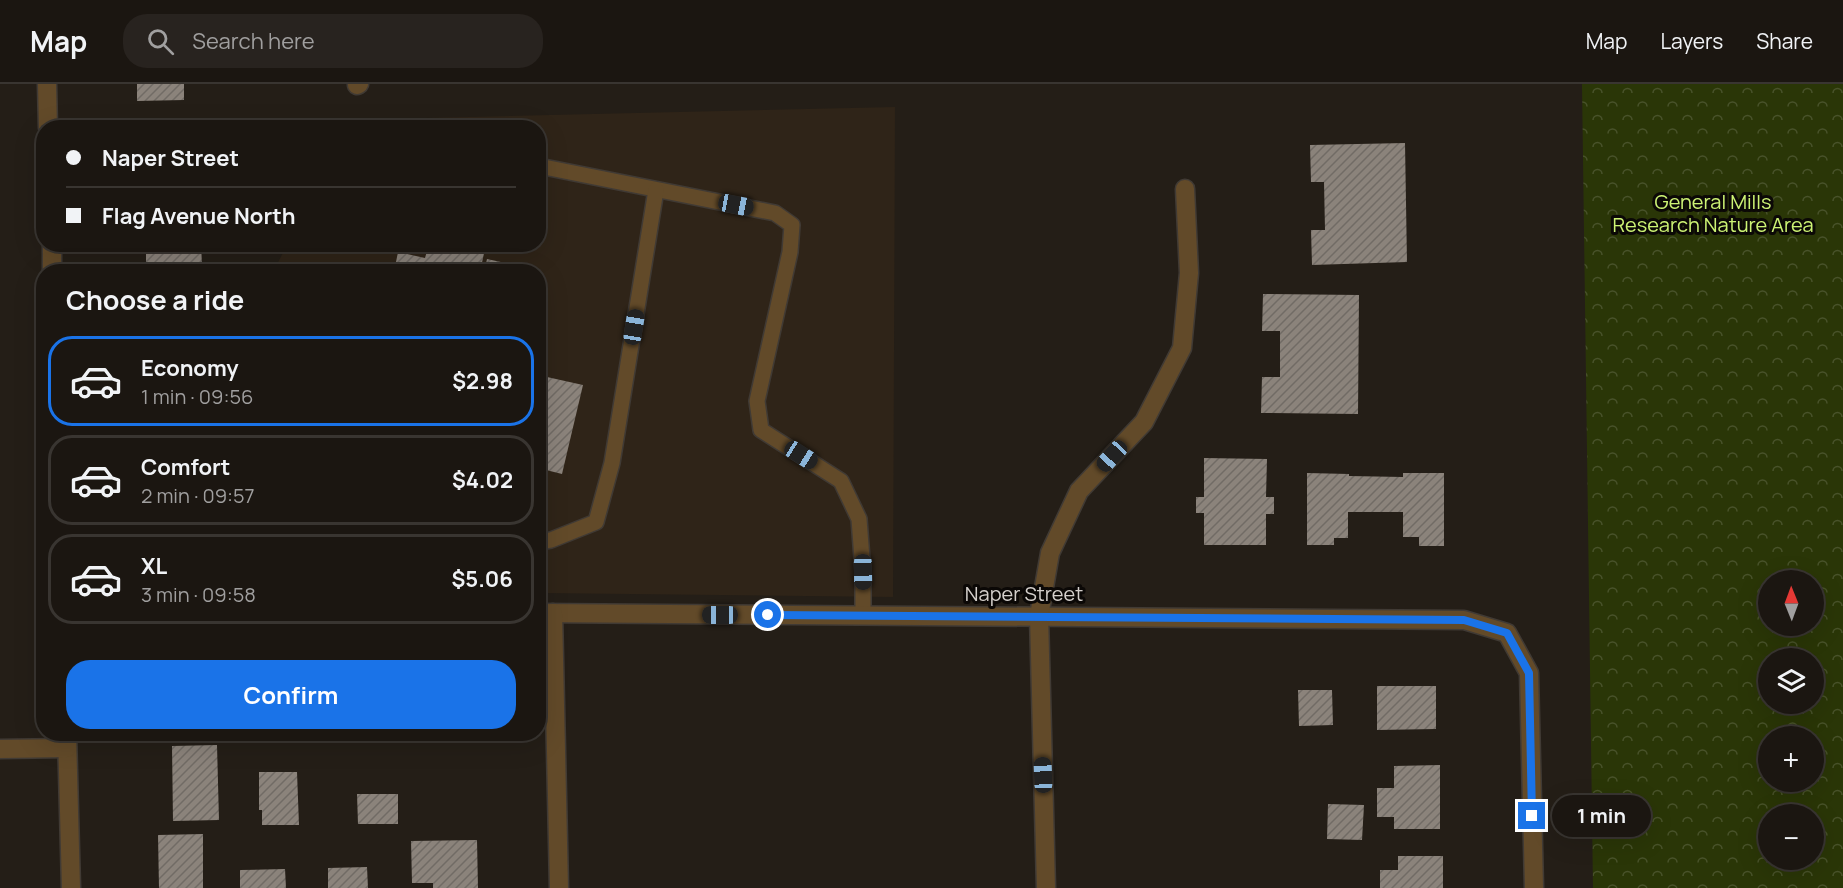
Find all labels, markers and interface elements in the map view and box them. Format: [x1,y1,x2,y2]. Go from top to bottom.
search box [123,14,543,68]
text: Map [30,22,87,60]
icon: search [144,25,177,58]
text: Search here [192,26,315,56]
text: Map [1586,27,1627,55]
text: Layers [1660,27,1723,55]
text: Share [1756,27,1813,55]
text: Naper Street [102,143,239,173]
park label: General Mills Research Nature Area [1612,188,1814,238]
car [717,193,755,217]
text: Flag Avenue North [102,201,295,231]
text: Choose a ride [66,281,244,318]
car [622,308,646,346]
text: Economy [141,353,239,383]
icon: car [69,354,123,408]
text: $2.98 [452,366,513,396]
text: 1 min · 09:56 [141,383,253,410]
car [1093,437,1131,475]
car [781,438,821,472]
text: Comfort [141,452,230,482]
icon: car [69,453,123,507]
text: $4.02 [452,465,513,495]
text: 2 min · 09:57 [141,482,255,509]
text: XL [141,551,167,581]
icon: car [69,552,123,606]
car [854,554,872,590]
text: $5.06 [451,564,513,594]
north arrow [1758,570,1824,636]
map controls [1758,570,1824,870]
street label: Naper Street [965,580,1083,607]
text: 3 min · 09:58 [141,581,256,608]
route start [754,601,781,628]
car [702,606,738,624]
button: layers [1758,648,1824,714]
button: Confirm [66,660,516,729]
button: + [1758,726,1824,792]
car [1033,757,1053,793]
callout: 1 min [1553,795,1652,837]
route end [1518,802,1545,829]
text: 1 min [1577,802,1626,829]
button: − [1758,804,1824,870]

